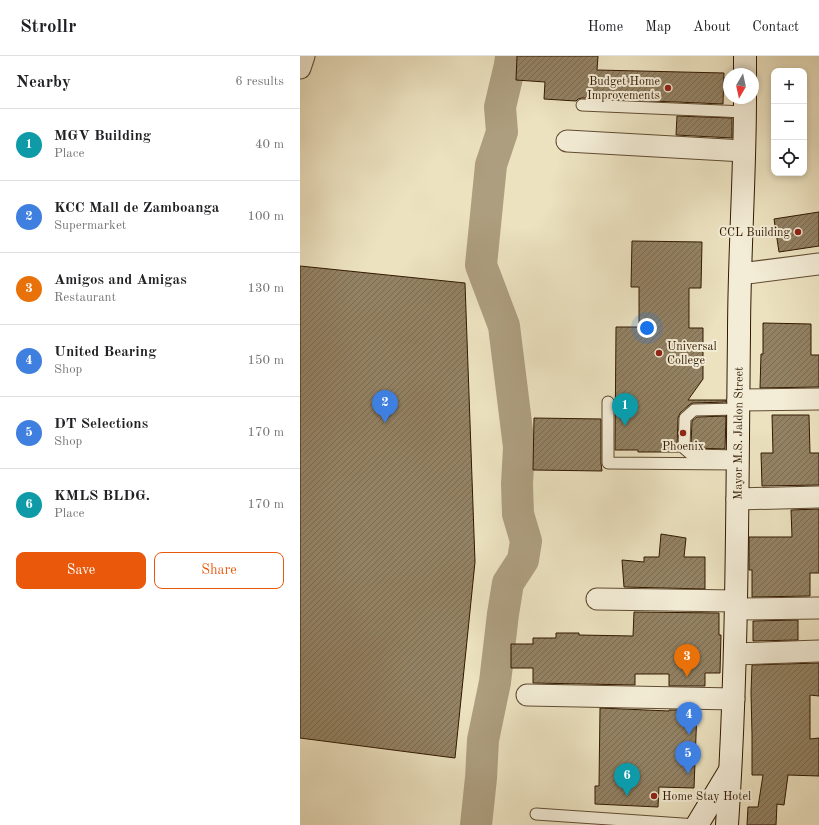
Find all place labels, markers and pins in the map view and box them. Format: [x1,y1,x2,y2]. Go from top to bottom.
place label: Budget Home Improvements [587,76,660,102]
marker: Budget Home Improvements [663,83,673,93]
place label: CCL Building [719,227,791,239]
marker: CCL Building [793,227,803,237]
place label: Universal College [667,341,717,367]
marker: Universal College [654,348,664,358]
pin: 2 [372,390,398,423]
pin: 1 [612,393,638,426]
marker: Phoenix [678,428,688,438]
place label: Phoenix [662,441,704,453]
pin: 3 [674,644,700,677]
pin: 4 [676,702,702,735]
pin: 5 [675,741,701,774]
pin: 6 [614,763,640,796]
marker: Home Stay Hotel [649,791,659,801]
place label: Home Stay Hotel [662,791,751,803]

